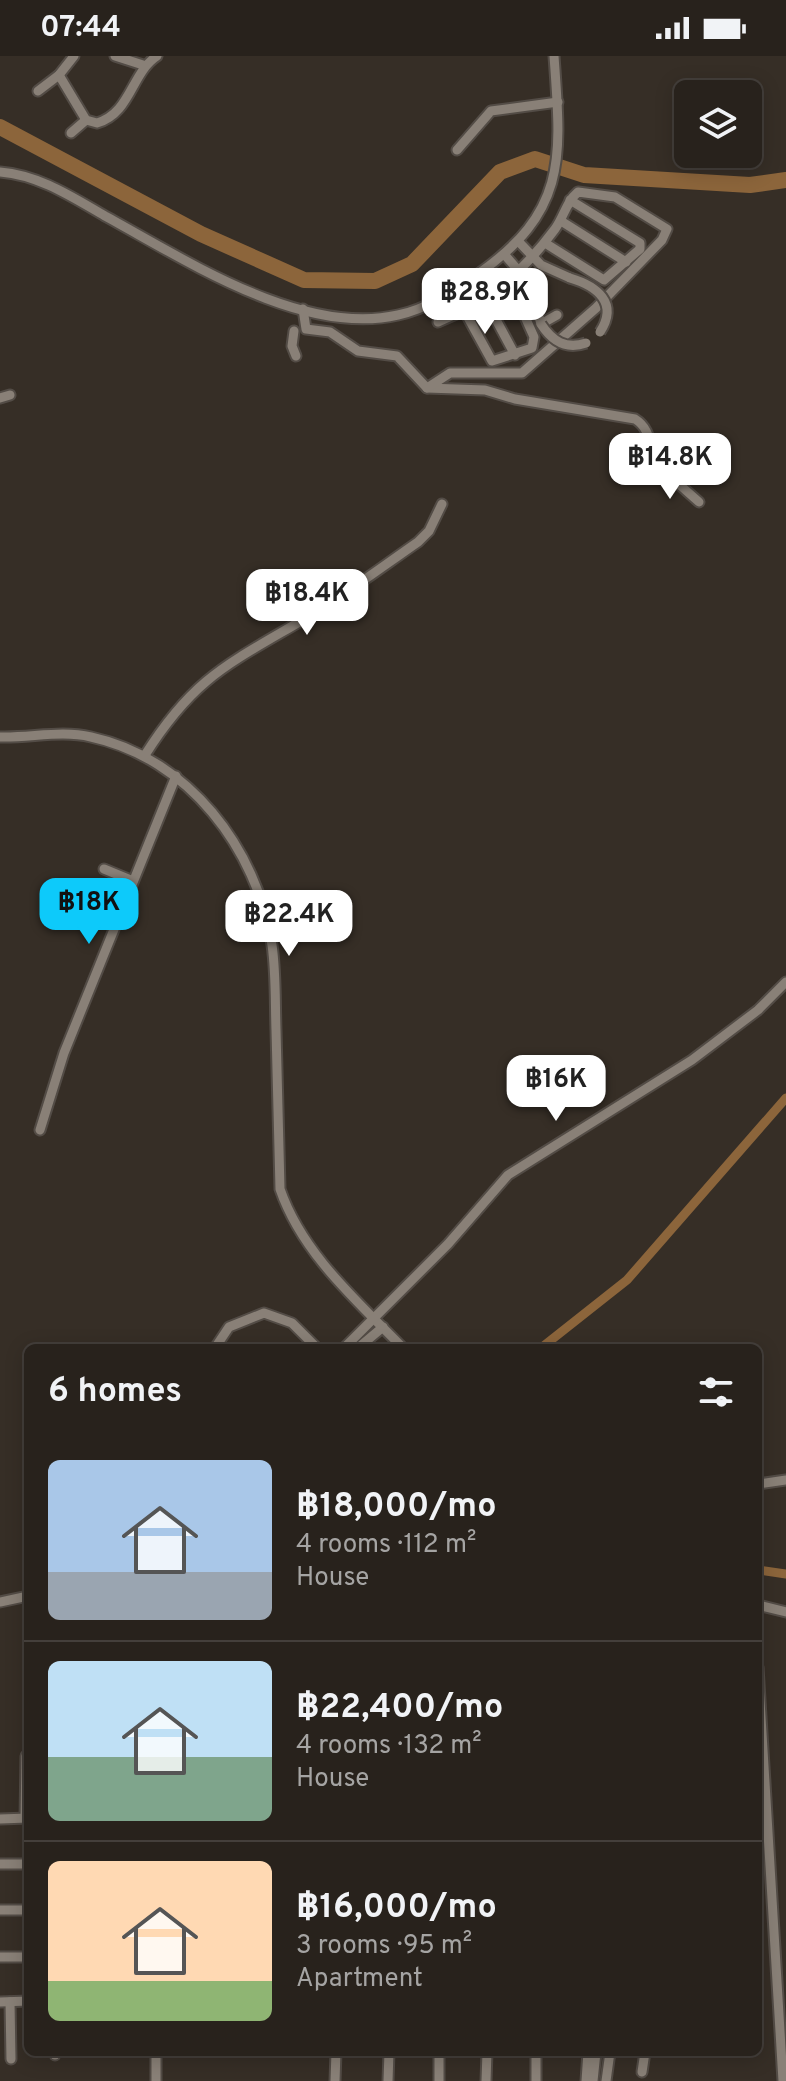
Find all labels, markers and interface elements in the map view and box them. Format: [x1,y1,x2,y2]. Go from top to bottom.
text: 07:44 [40,10,121,47]
map controls [674,80,762,168]
button: layers [674,80,762,168]
pin: ฿28.9K [420,268,550,336]
text: ฿28.9K [440,277,530,310]
pin: ฿14.8K [605,433,735,501]
text: ฿14.8K [627,442,713,475]
pin: ฿18.4K [242,569,372,637]
text: ฿18.4K [264,578,350,611]
pin: ฿18K [42,878,136,946]
text: ฿18K [57,887,121,920]
pin: ฿22.4K [224,890,354,958]
text: ฿22.4K [243,899,335,932]
pin: ฿16K [509,1055,603,1123]
text: ฿16K [525,1064,587,1097]
icon: filters [694,1370,738,1414]
text: 6 homes [48,1371,182,1414]
text: ฿18,000/mo [296,1486,497,1529]
icon: home [112,1492,208,1588]
text: 4 rooms · 112 m² [296,1529,476,1562]
text: House [296,1562,369,1595]
text: ฿22,400/mo [296,1687,503,1730]
icon: home [112,1693,208,1789]
text: 4 rooms · 132 m² [296,1730,482,1763]
text: House [296,1763,369,1796]
text: ฿16,000/mo [296,1887,497,1930]
icon: home [112,1893,208,1989]
text: 3 rooms · 95 m² [296,1930,472,1963]
text: Apartment [296,1963,423,1996]

